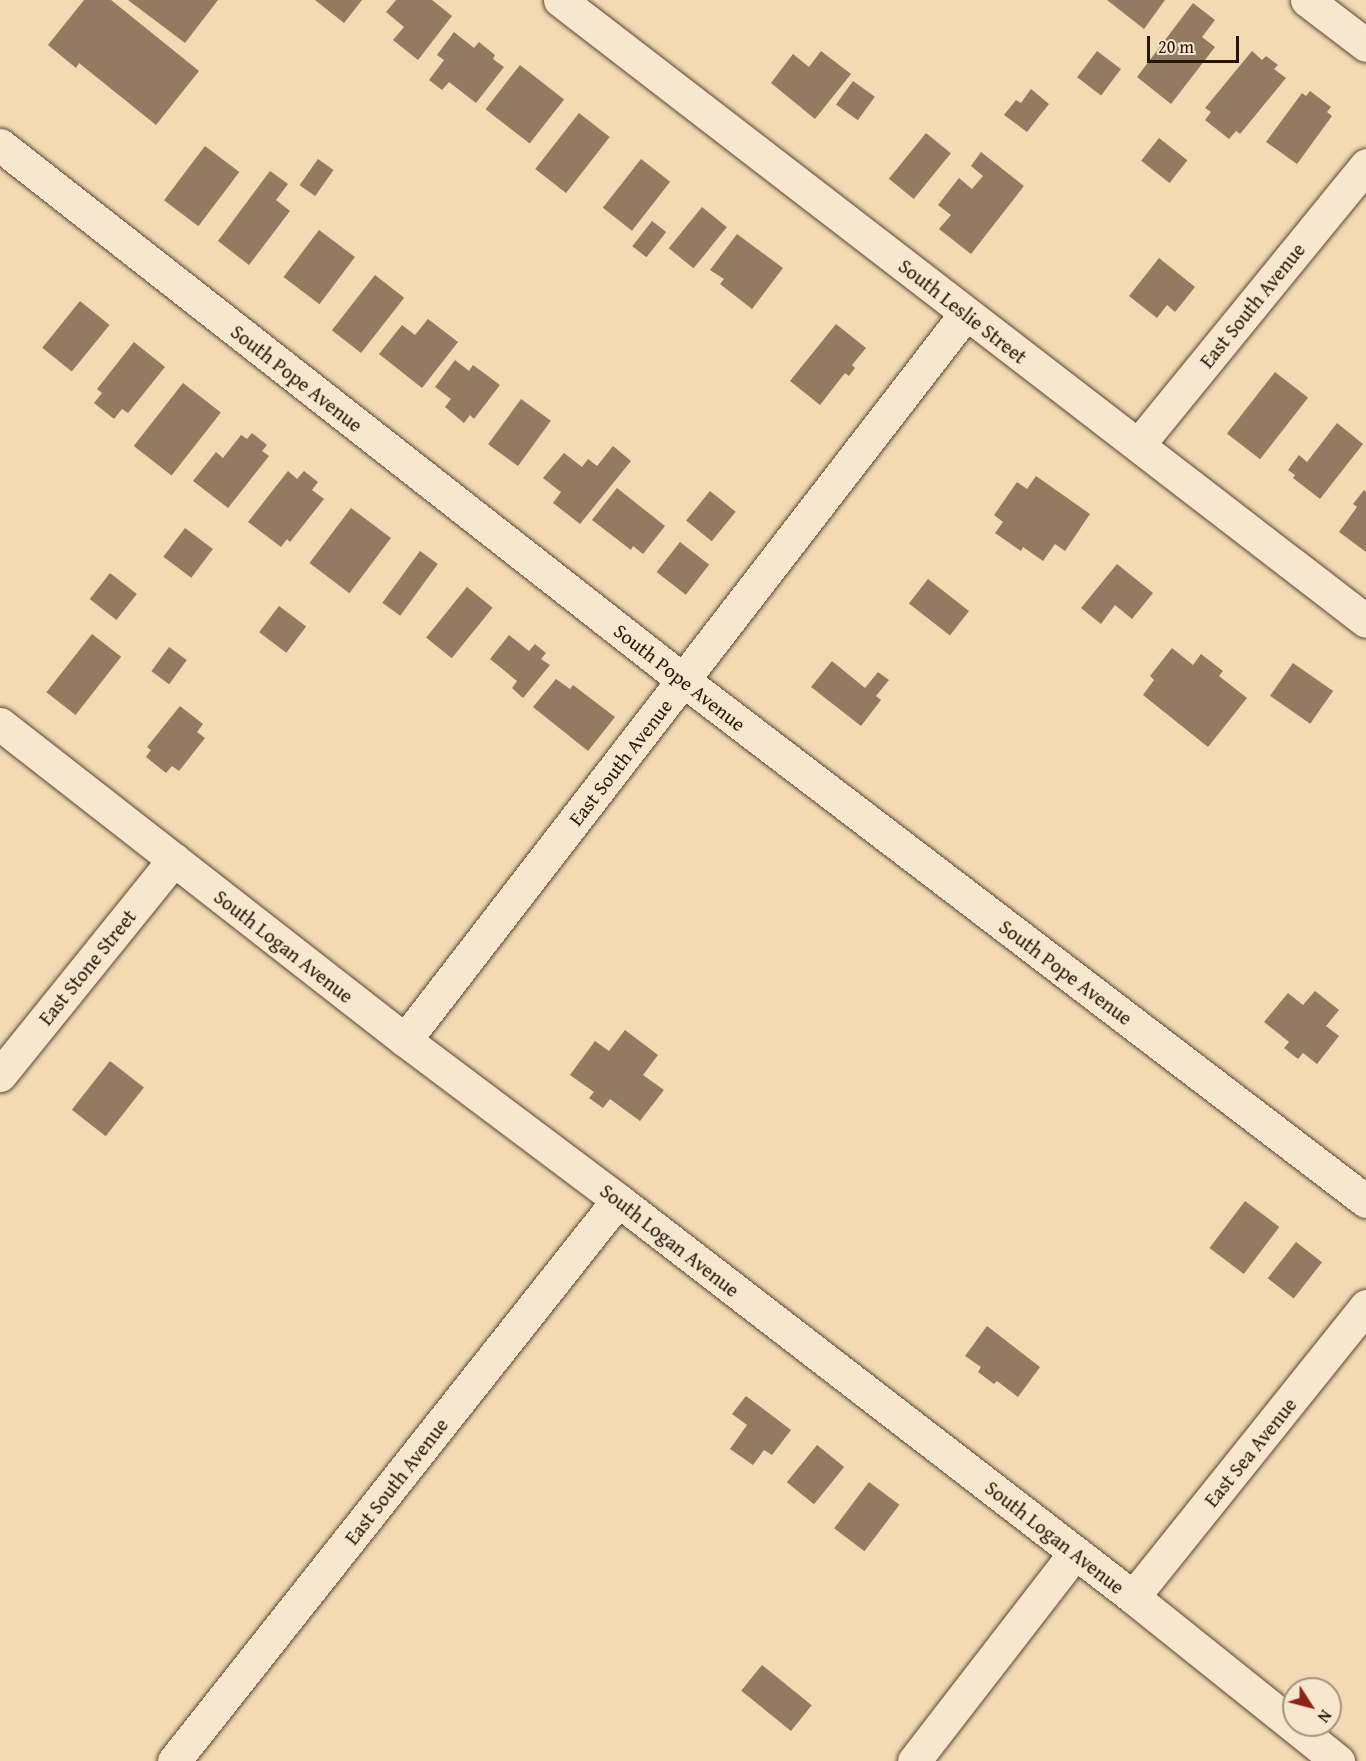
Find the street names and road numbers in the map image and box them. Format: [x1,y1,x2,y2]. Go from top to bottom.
street label: East South Avenue [1194,238,1310,372]
street label: South Leslie Street [894,253,1032,369]
street label: South Pope Avenue [226,319,368,437]
street label: South Pope Avenue [609,618,751,736]
street label: East South Avenue [563,694,677,830]
street label: South Logan Avenue [210,884,358,1008]
street label: East Stone Street [33,904,141,1030]
street label: South Pope Avenue [995,914,1137,1030]
street label: South Logan Avenue [596,1178,744,1302]
street label: East Sea Avenue [1199,1393,1301,1511]
street label: East South Avenue [339,1413,453,1549]
street label: South Logan Avenue [981,1475,1129,1599]

